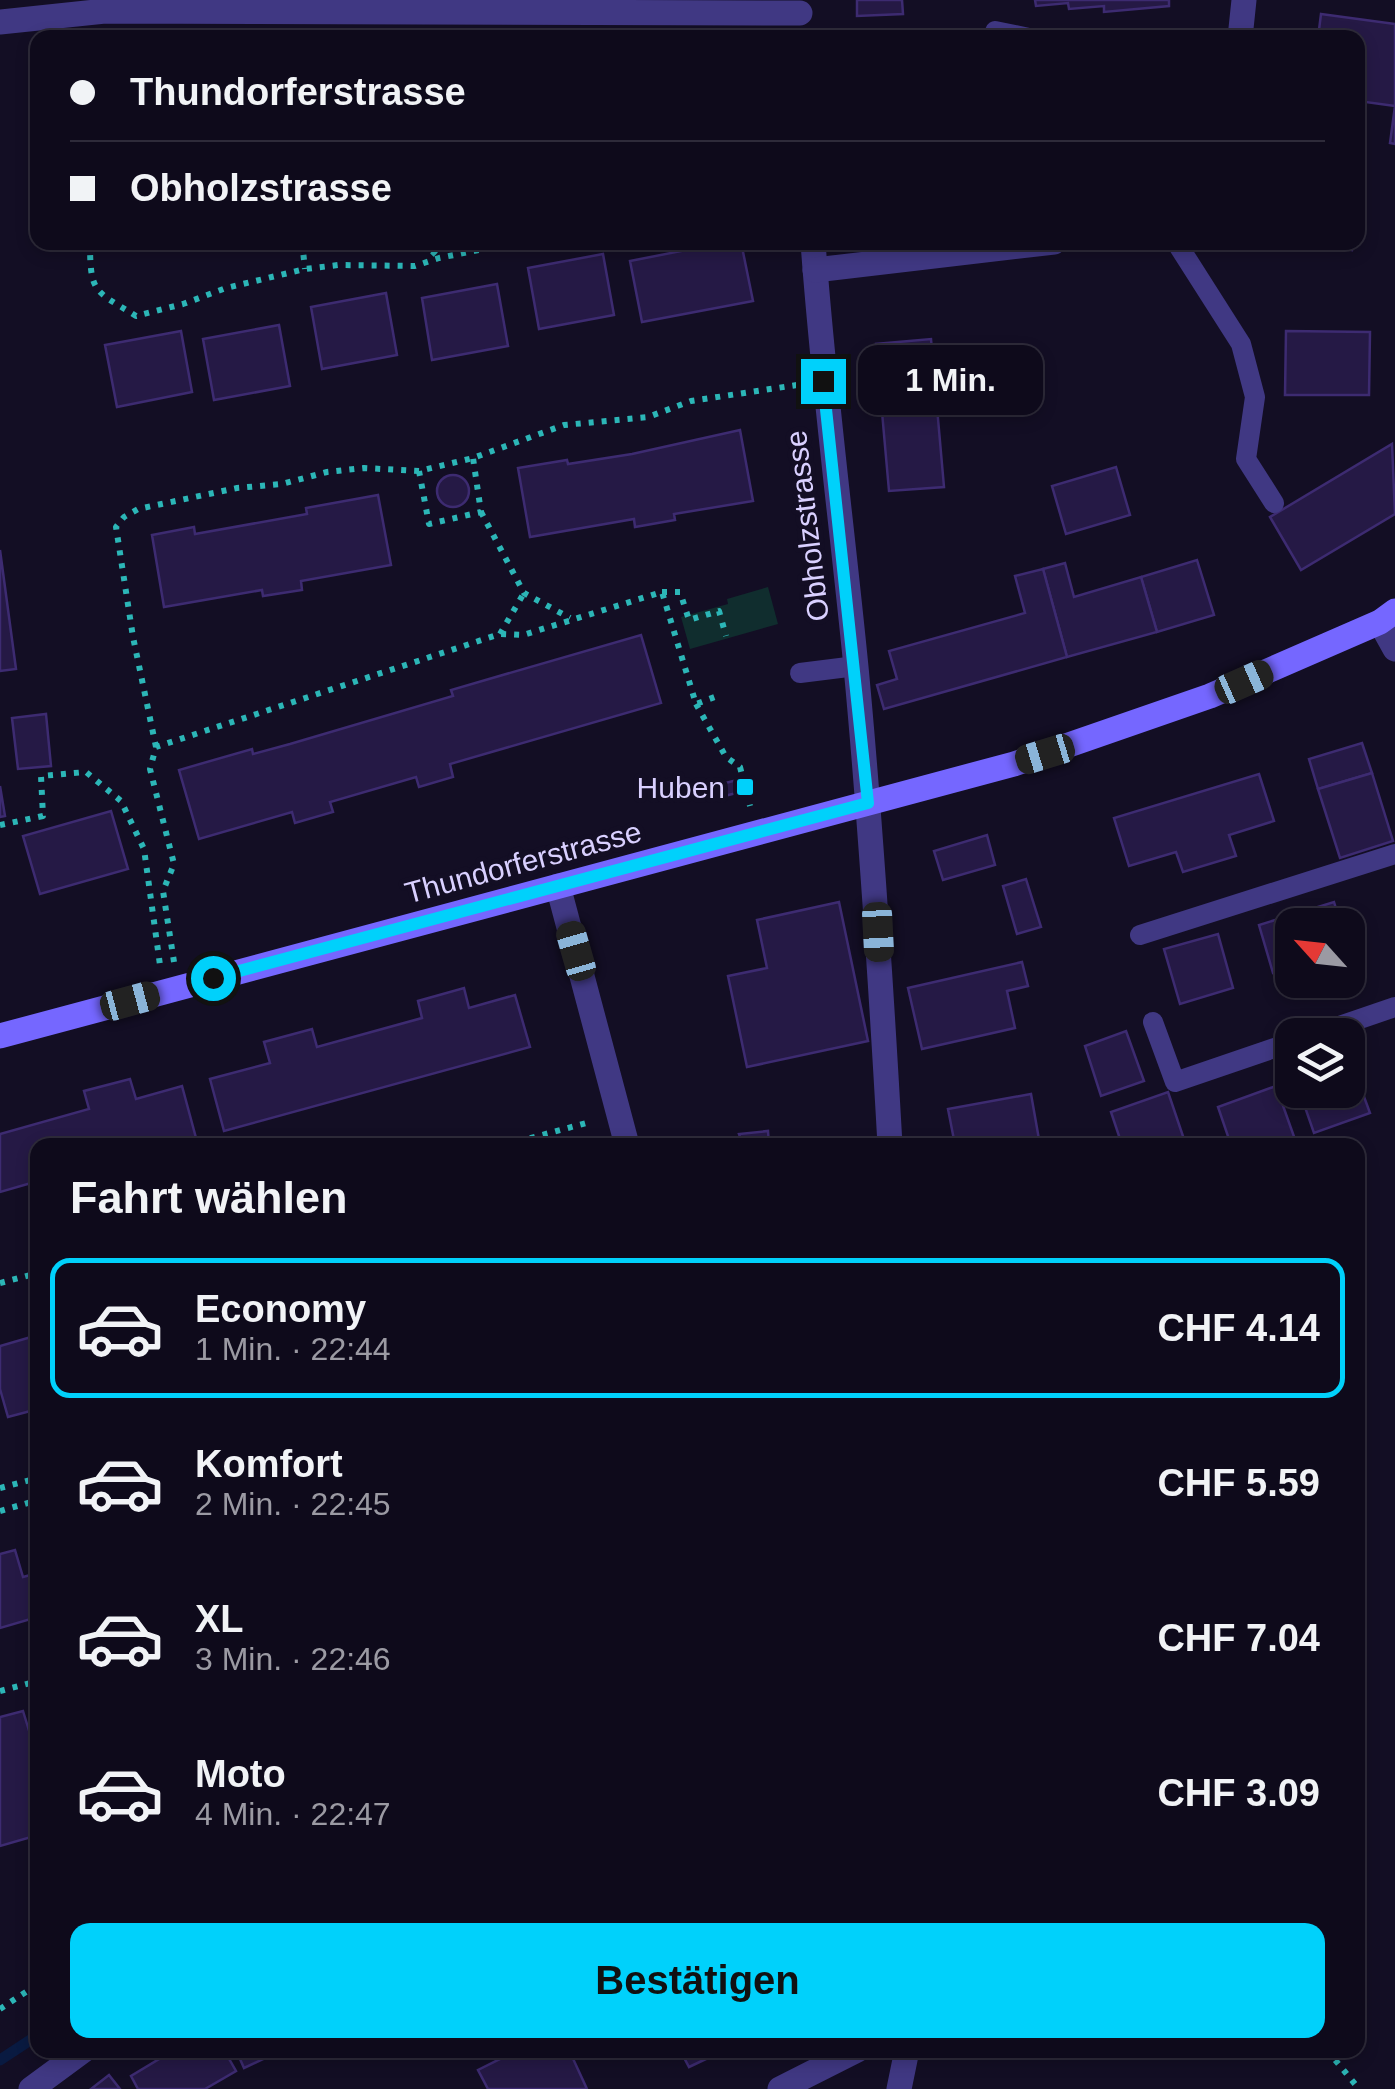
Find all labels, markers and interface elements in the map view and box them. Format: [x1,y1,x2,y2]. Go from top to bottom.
text: Thundorferstrasse [130,71,466,113]
text: Obholzstrasse [130,167,392,209]
callout: 1 Min. [858,346,1043,416]
route end [801,359,846,404]
text: 1 Min. [905,362,996,398]
street label: Obholzstrasse [779,429,835,623]
car [1210,656,1278,708]
car [1012,731,1078,777]
place label: Huben [637,771,725,804]
marker: Huben [734,776,756,798]
street label: Thundorferstrasse [401,815,645,909]
car [861,901,895,963]
north arrow [1275,908,1365,998]
map controls [1275,908,1365,1108]
car [553,918,599,984]
route start [191,956,236,1001]
car [97,979,163,1023]
button: layers [1275,1018,1365,1108]
text: Fahrt wählen [70,1172,348,1223]
icon: car [75,1283,165,1373]
text: Economy [195,1288,366,1330]
text: CHF 4.14 [1157,1307,1320,1349]
text: 1 Min. · 22:44 [195,1331,391,1367]
icon: car [75,1438,165,1528]
text: Komfort [195,1443,343,1485]
text: CHF 5.59 [1157,1462,1320,1504]
text: 2 Min. · 22:45 [195,1486,391,1522]
icon: car [75,1593,165,1683]
text: XL [195,1598,244,1640]
text: CHF 7.04 [1157,1617,1320,1659]
text: 3 Min. · 22:46 [195,1641,391,1677]
icon: car [75,1748,165,1838]
text: Moto [195,1753,286,1795]
text: CHF 3.09 [1157,1772,1320,1814]
text: 4 Min. · 22:47 [195,1796,391,1832]
button: Bestätigen [70,1923,1325,2038]

